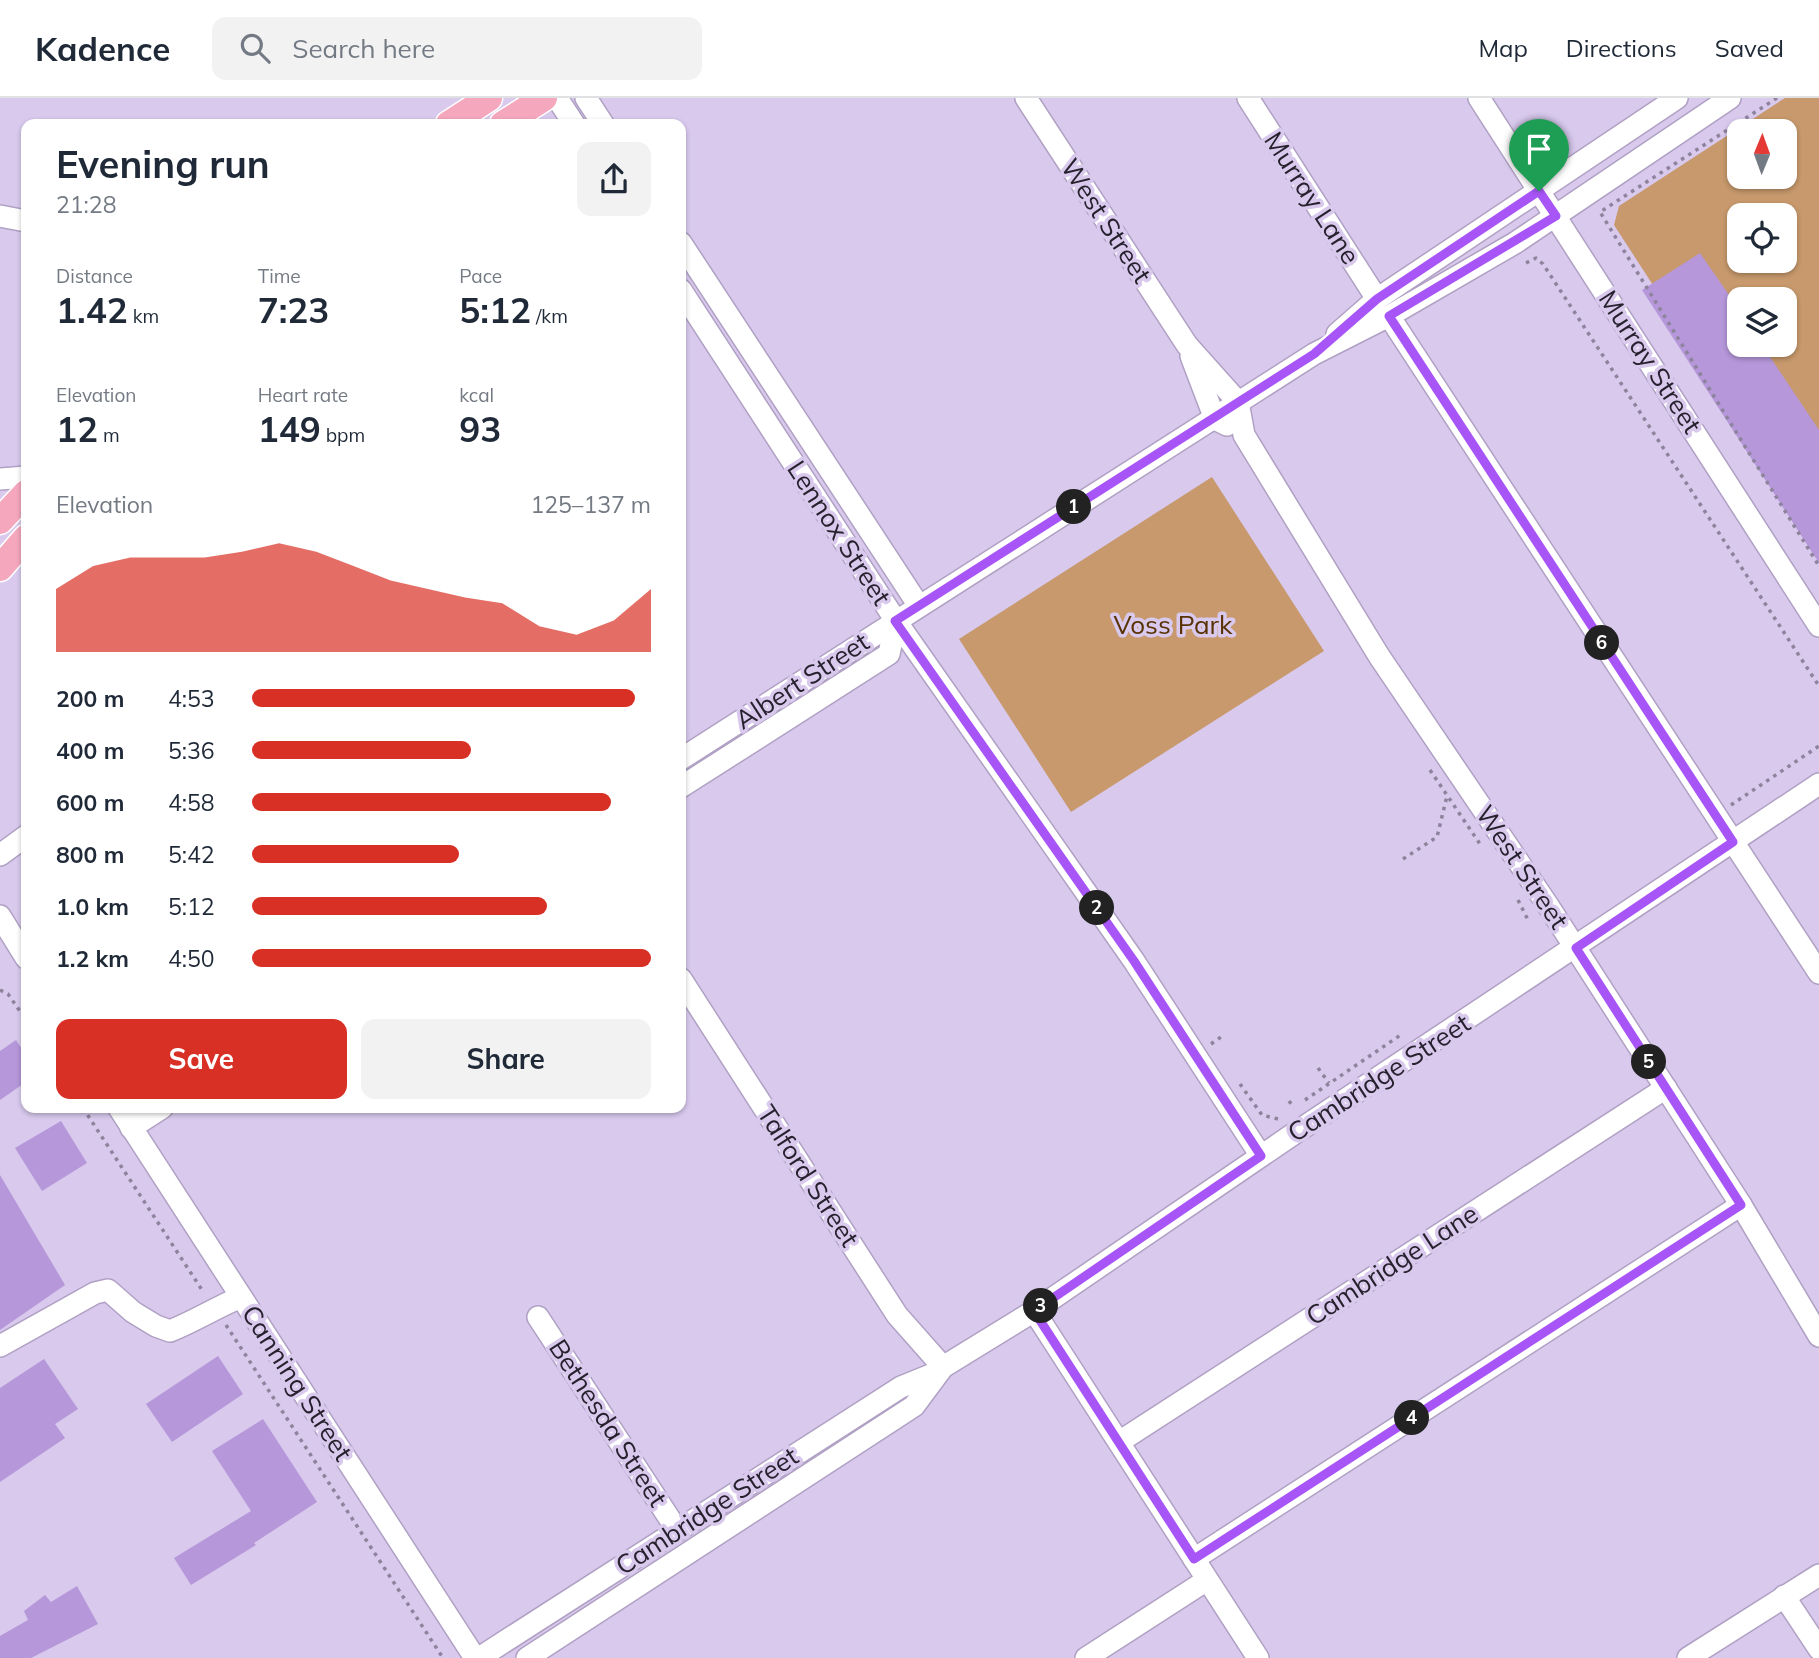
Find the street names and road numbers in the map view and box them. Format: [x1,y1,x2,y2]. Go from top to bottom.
street label: Murray Lane [1257,125,1367,270]
street label: West Street [1054,152,1159,289]
street label: Murray Street [1592,284,1709,439]
street label: Lennox Street [780,454,898,611]
street label: Albert Street [729,625,875,736]
street label: West Street [1469,799,1576,935]
street label: Cambridge Street [1281,1006,1476,1149]
street label: Talford Street [750,1099,866,1253]
street label: Cambridge Lane [1300,1197,1484,1332]
street label: Canning Street [235,1299,360,1467]
street label: Bethesda Street [542,1333,675,1513]
street label: Cambridge Street [609,1439,804,1582]

